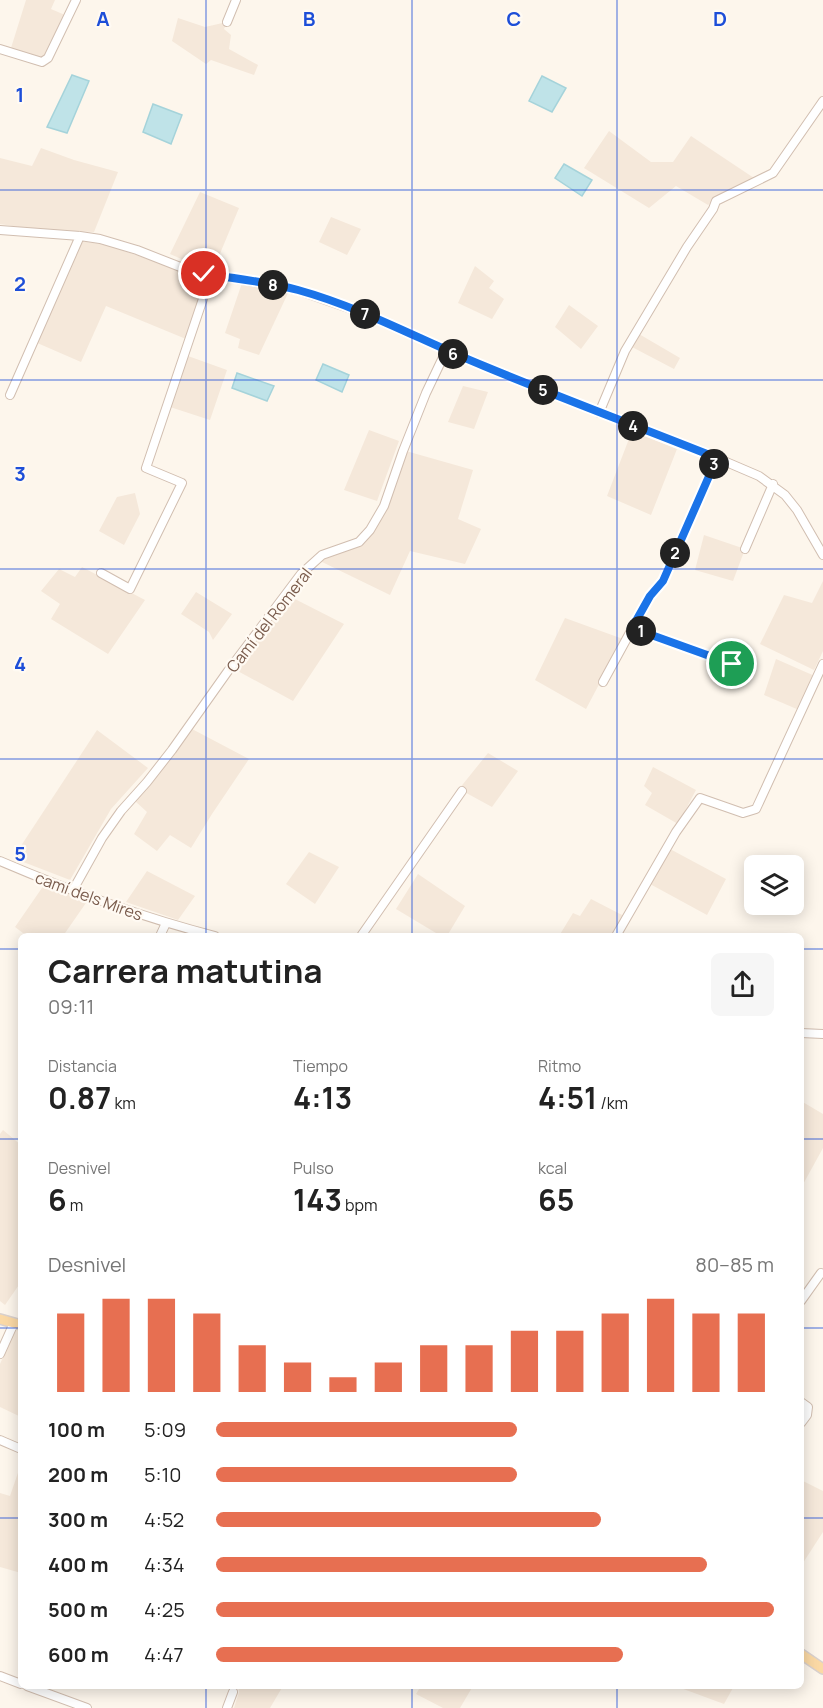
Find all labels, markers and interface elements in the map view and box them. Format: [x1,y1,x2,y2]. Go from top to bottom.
text: A [96,5,110,32]
text: B [303,5,316,32]
text: C [507,5,521,32]
text: D [713,5,727,32]
text: 1 [16,81,24,108]
pin [178,248,229,299]
icon: check [187,257,220,290]
text: 2 [14,270,26,297]
pin: 8 [258,270,288,300]
text: 8 [268,274,278,296]
pin: 7 [350,299,380,329]
text: 7 [361,303,369,325]
pin: 6 [438,339,468,369]
text: 6 [448,343,458,365]
pin: 5 [528,375,558,405]
text: 5 [538,379,548,401]
pin: 4 [618,411,648,441]
text: 4 [628,415,638,437]
pin: 3 [699,449,729,479]
text: 3 [709,453,719,475]
text: 3 [14,460,26,487]
pin: 2 [660,538,690,568]
text: 2 [670,542,680,564]
street label: Camí del Romeral [221,563,317,677]
pin: 1 [626,616,656,646]
text: 1 [637,620,645,642]
pin [706,638,757,689]
icon: arrive [715,647,748,680]
text: 4 [14,650,26,677]
text: 5 [14,840,26,867]
map controls [744,855,804,915]
button: layers [744,855,804,915]
street label: camí dels Mires [32,866,146,926]
text: Carrera matutina [48,948,322,993]
button: share [711,953,774,1016]
text: 09:11 [48,993,94,1020]
text: Distancia [48,1055,117,1077]
text: Tiempo [293,1055,348,1077]
text: Ritmo [538,1055,581,1077]
text: 0.87 [48,1077,111,1118]
text: 4:13 [293,1077,352,1118]
text: 4:51 [538,1077,597,1118]
text: km [111,1092,136,1114]
text: /km [597,1092,628,1114]
text: Desnivel [48,1157,111,1179]
text: Pulso [293,1157,334,1179]
text: kcal [538,1157,567,1179]
text: 6 [48,1179,67,1220]
text: 143 [293,1179,342,1220]
text: 65 [538,1179,574,1220]
text: m [67,1194,83,1216]
text: bpm [342,1194,378,1216]
text: Desnivel [48,1251,126,1278]
text: 80–85 m [695,1251,774,1278]
text: 100 m [48,1416,105,1443]
text: 5:09 [144,1416,186,1443]
text: 200 m [48,1461,108,1488]
text: 5:10 [144,1461,182,1488]
text: 300 m [48,1506,108,1533]
text: 4:52 [144,1506,184,1533]
text: 400 m [48,1551,108,1578]
text: 4:34 [144,1551,185,1578]
text: 500 m [48,1596,108,1623]
text: 4:25 [144,1596,185,1623]
text: 600 m [48,1641,109,1668]
text: 4:47 [144,1641,184,1668]

